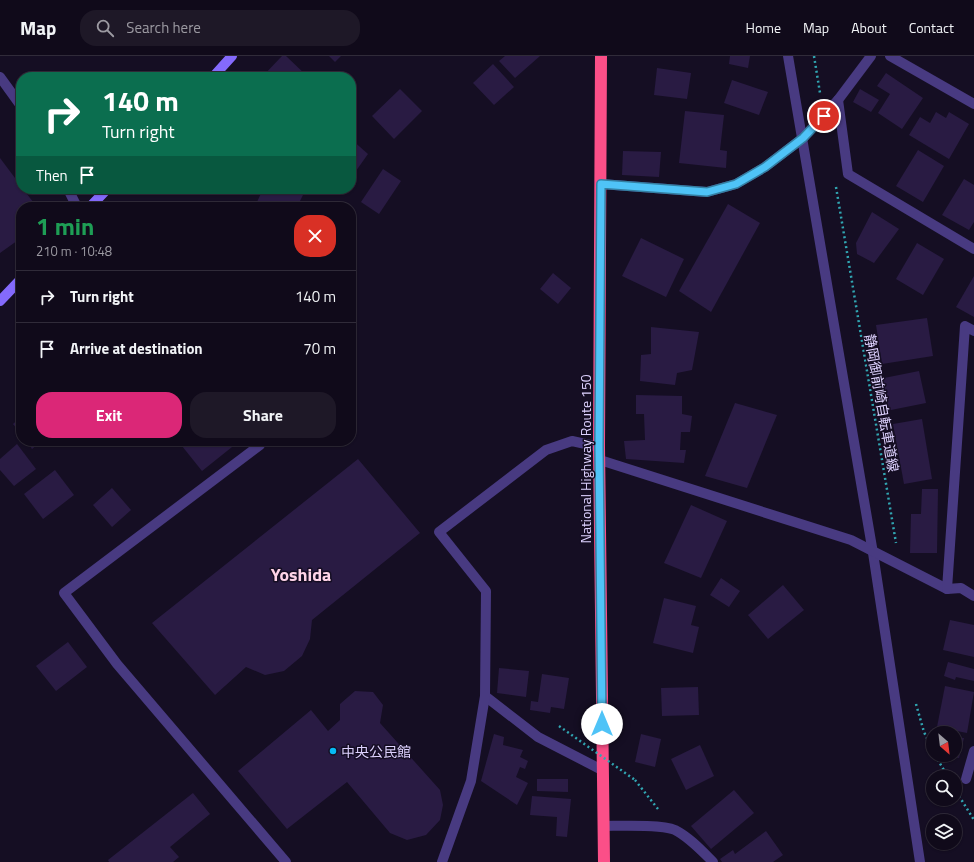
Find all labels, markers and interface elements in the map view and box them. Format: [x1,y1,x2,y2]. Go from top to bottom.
search box [80,10,360,46]
text: Map [20,13,56,42]
text: Search here [126,16,201,39]
icon: search [94,17,116,39]
text: Home [746,17,781,38]
text: Map [803,17,829,38]
text: About [851,17,887,38]
text: Contact [909,17,954,38]
text: 140 m [102,79,179,122]
icon: right [36,88,88,140]
pin [807,99,841,133]
icon: arrive [813,105,835,127]
text: Turn right [102,118,175,145]
text: Then [36,164,68,187]
icon: arrive [76,164,98,186]
text: 1 min [36,208,94,244]
button: close [294,215,336,257]
text: 210 m · 10:48 [36,241,112,261]
text: Turn right [70,285,134,308]
text: 140 m [295,285,336,308]
icon: right [36,286,58,308]
street label: 静岡御前崎自転車道線 [860,332,904,474]
text: Arrive at destination [70,337,203,360]
text: 70 m [303,337,336,360]
icon: arrive [36,338,58,360]
street label: National Highway Route 150 [575,374,596,544]
button: Exit [36,392,182,438]
button: Share [190,392,336,438]
district label: Yoshida [271,561,331,588]
position arrow [581,703,623,745]
north arrow [926,726,962,762]
map controls [926,726,962,850]
place label: 中央公民館 [341,741,411,762]
marker: 中央公民館 [328,746,338,756]
button: search [926,770,962,806]
button: layers [926,814,962,850]

